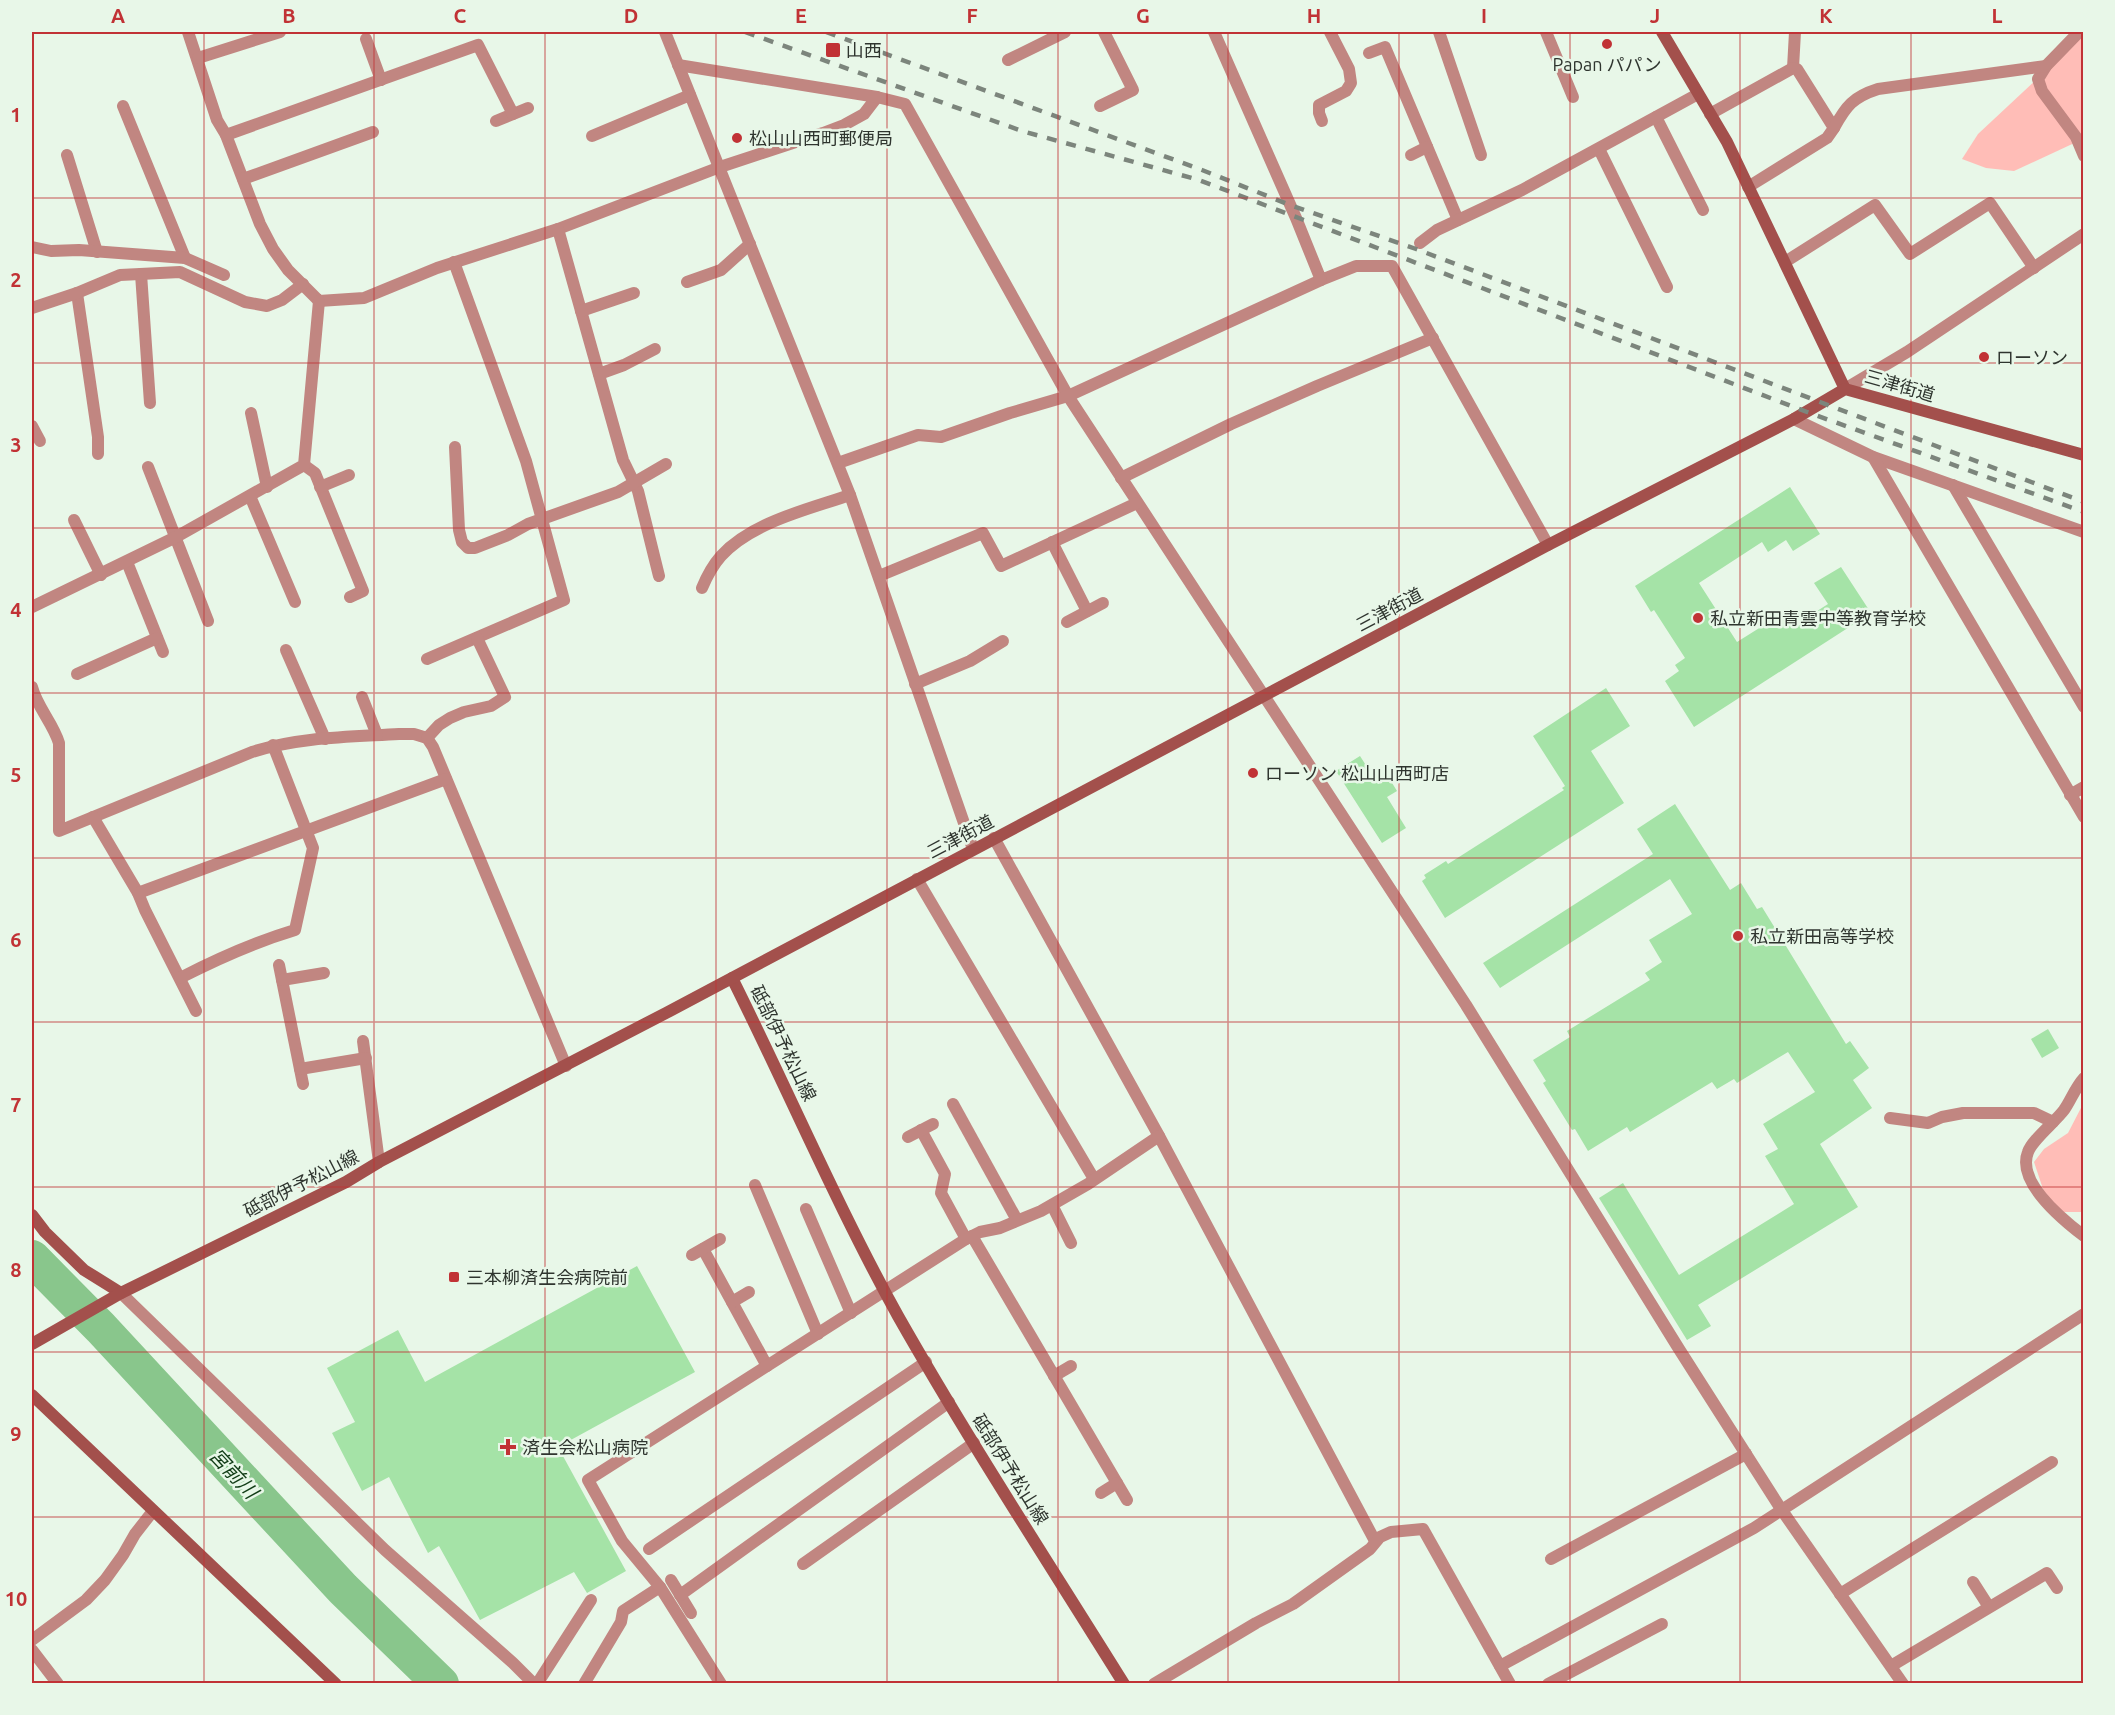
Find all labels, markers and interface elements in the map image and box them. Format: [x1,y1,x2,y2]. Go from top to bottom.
text: A [111,4,125,27]
text: B [282,4,296,27]
text: C [454,4,467,27]
text: D [624,4,638,27]
text: E [795,4,807,27]
text: F [966,4,978,27]
text: G [1136,4,1150,27]
text: H [1307,4,1321,27]
text: I [1481,4,1487,27]
text: J [1650,4,1660,27]
text: K [1819,4,1833,27]
text: L [1992,4,2003,27]
marker: Papan パパン [1600,37,1614,51]
place label: 山西 [846,40,882,60]
marker: 山西 [824,41,842,59]
place label: Papan パパン [1553,54,1661,74]
text: 1 [10,103,22,126]
place label: 松山山西町郵便局 [749,128,893,148]
marker: 松山山西町郵便局 [730,131,744,145]
text: 2 [10,268,22,291]
place label: ローソン [1996,347,2068,367]
marker: ローソン [1977,350,1991,364]
street label: 三津街道 [1863,365,1937,405]
text: 3 [10,433,22,456]
street label: 三津街道 [1353,583,1425,635]
text: 4 [10,598,22,621]
place label: 私立新田青雲中等教育学校 [1710,608,1926,628]
marker: 私立新田青雲中等教育学校 [1691,611,1705,625]
text: 5 [10,763,22,786]
place label: ローソン 松山山西町店 [1265,763,1449,783]
marker: ローソン 松山山西町店 [1246,766,1260,780]
street label: 三津街道 [924,810,996,862]
place label: 私立新田高等学校 [1750,926,1894,946]
text: 6 [10,928,22,951]
marker: 私立新田高等学校 [1731,929,1745,943]
street label: 砥部伊予松山線 [747,982,821,1104]
text: 7 [10,1093,22,1116]
street label: 砥部伊予松山線 [240,1145,362,1221]
text: 8 [10,1258,22,1281]
place label: 三本柳済生会病院前 [466,1267,628,1287]
marker: 三本柳済生会病院前 [447,1270,461,1284]
street label: 砥部伊予松山線 [969,1410,1053,1528]
text: 9 [10,1422,22,1445]
place label: 済生会松山病院 [522,1437,648,1457]
marker: 済生会松山病院 [499,1438,517,1456]
water label: 宮前川 [205,1443,264,1504]
text: 10 [5,1587,27,1610]

